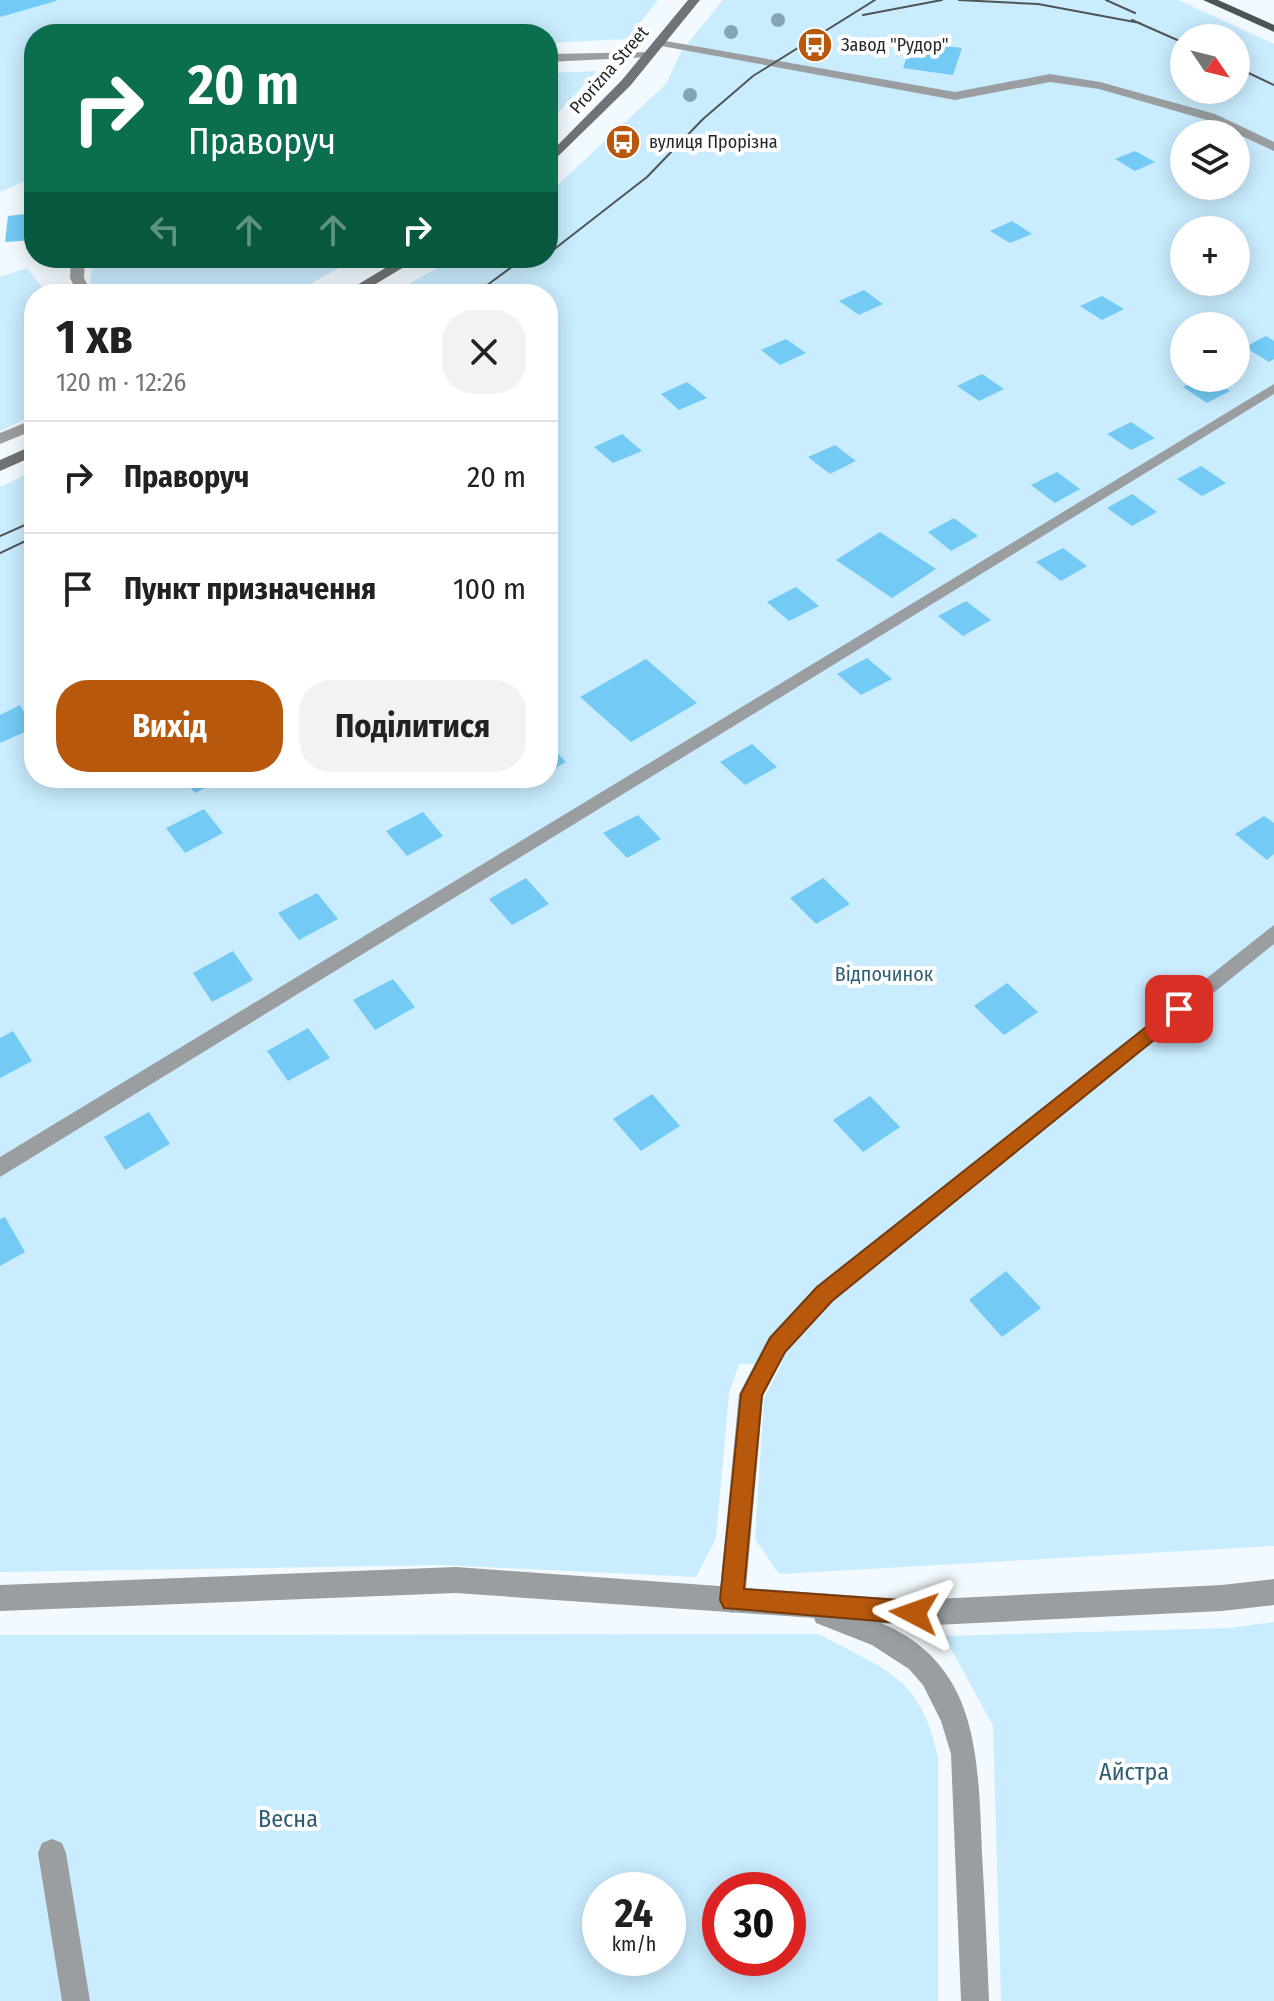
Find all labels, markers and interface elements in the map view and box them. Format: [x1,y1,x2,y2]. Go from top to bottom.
street label: Prorizna Street [565,22,653,118]
north arrow [1170,24,1250,104]
map controls [1170,24,1250,392]
bus stop icon: Завод "Рудор" [796,26,834,64]
place label: Завод "Рудор" [841,34,949,56]
text: 20 m [188,52,299,119]
icon: right [56,56,160,160]
text: Праворуч [188,120,336,164]
button: layers [1170,120,1250,200]
bus stop icon: вулиця Прорізна [604,123,642,161]
place label: вулиця Прорізна [649,131,778,153]
icon: left [143,208,187,252]
icon: ahead [227,208,271,252]
icon: ahead [311,208,355,252]
icon: right [395,208,439,252]
button: + [1170,216,1250,296]
text: 1 хв [56,308,133,366]
button: close [442,310,526,394]
button: − [1170,312,1250,392]
text: 120 m · 12:26 [56,367,186,398]
icon: right [56,455,100,499]
text: Праворуч [124,459,249,495]
text: 20 m [467,459,526,495]
icon: arrive [56,567,100,611]
text: Пункт призначення [124,571,376,607]
text: 100 m [453,571,526,607]
button: Вихід [56,680,283,772]
button: Поділитися [299,680,526,772]
park label: Відпочинок [835,962,934,986]
pin [1145,975,1213,1043]
icon: arrive [1157,987,1201,1031]
position arrow [872,1571,956,1655]
park label: Айстра [1099,1758,1169,1786]
park label: Весна [258,1805,318,1833]
speed limit sign: 30 [702,1872,806,1976]
text: 24 [615,1890,653,1938]
text: km/h [612,1932,656,1956]

